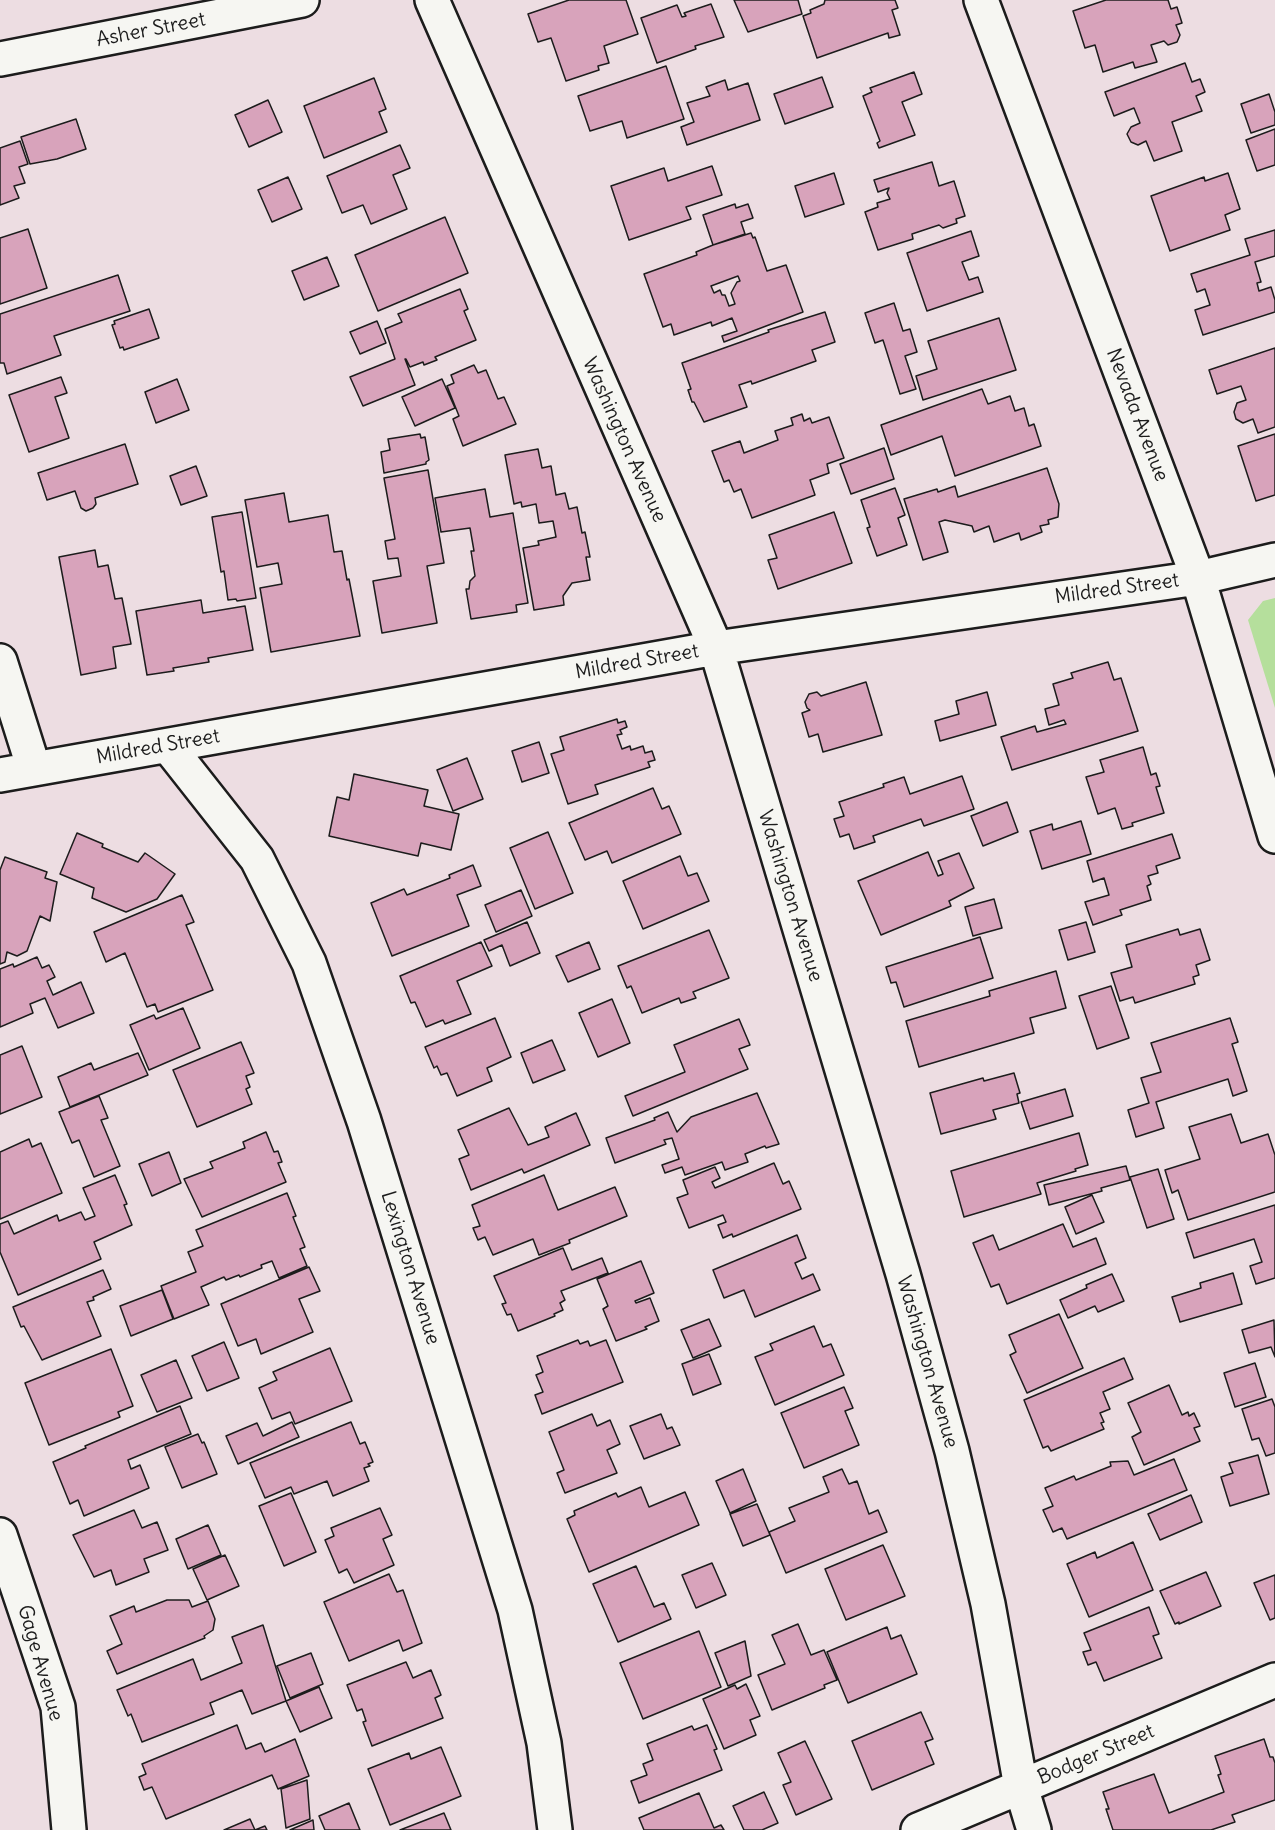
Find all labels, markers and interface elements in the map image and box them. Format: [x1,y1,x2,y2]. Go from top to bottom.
street label: Asher Street [94,8,208,52]
street label: Nevada Avenue [1101,345,1173,485]
street label: Washington Avenue [577,354,671,526]
street label: Mildred Street [1053,568,1181,610]
street label: Mildred Street [573,639,701,685]
street label: Mildred Street [94,724,222,770]
street label: Washington Avenue [752,807,828,985]
street label: Lexington Avenue [375,1188,445,1348]
street label: Washington Avenue [891,1273,963,1451]
street label: Gage Avenue [12,1602,68,1724]
street label: Bodger Street [1034,1720,1158,1790]

